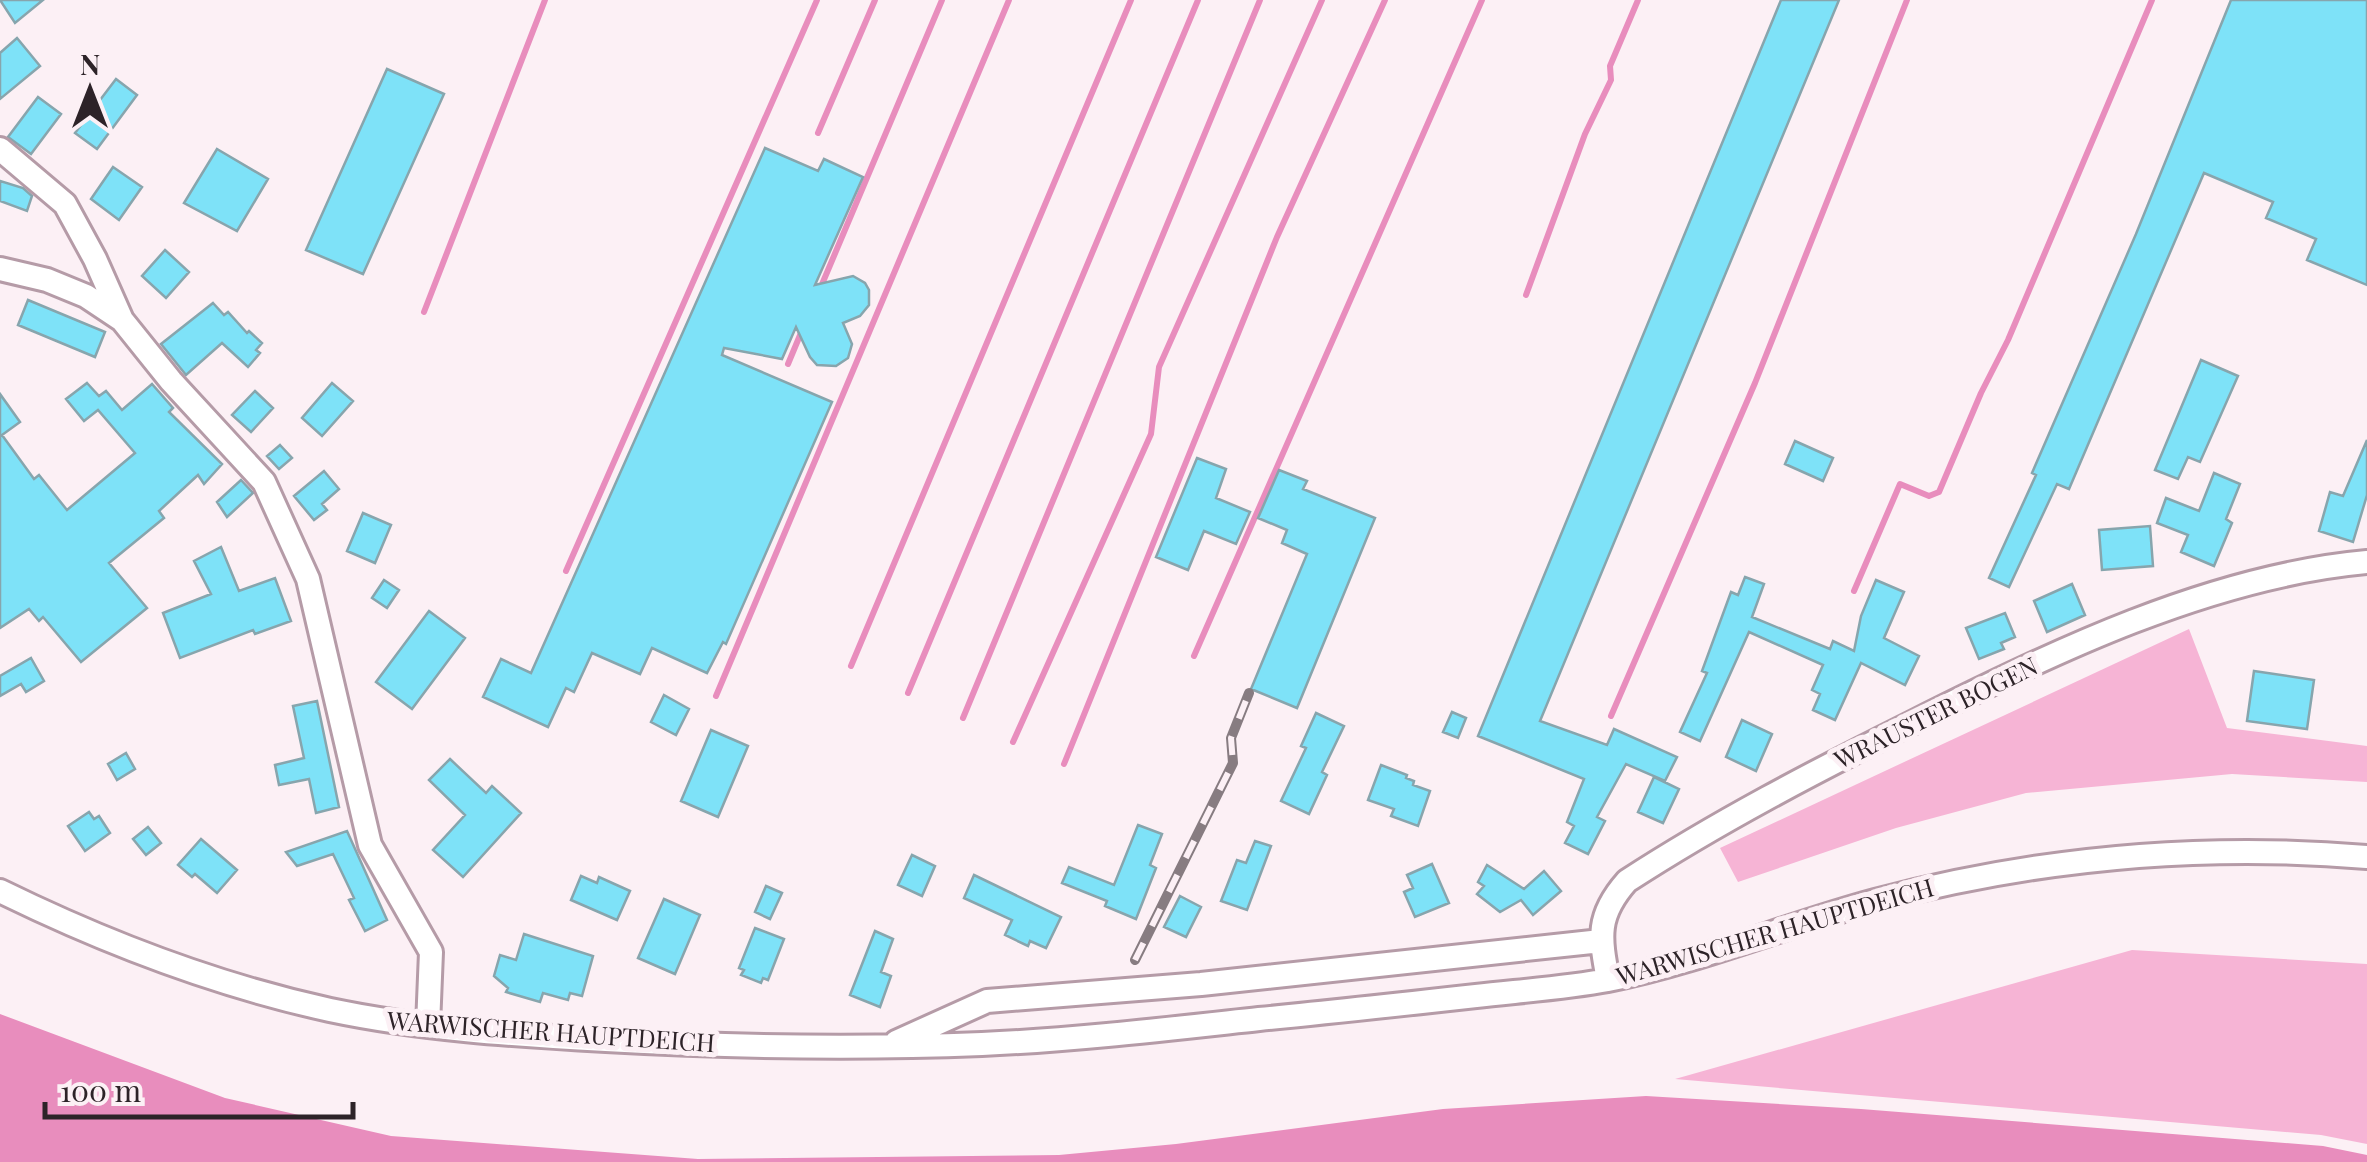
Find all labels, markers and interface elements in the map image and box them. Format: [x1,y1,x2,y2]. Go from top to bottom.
north arrow [40,40,140,140]
text: N [80,45,100,82]
street label: WRAUSTER BOGEN [1827,648,2043,776]
street label: WARWISCHER HAUPTDEICH [1611,869,1937,992]
street label: WARWISCHER HAUPTDEICH [385,1003,716,1058]
scale bar [45,1057,352,1119]
text: 100 m [60,1070,142,1110]

